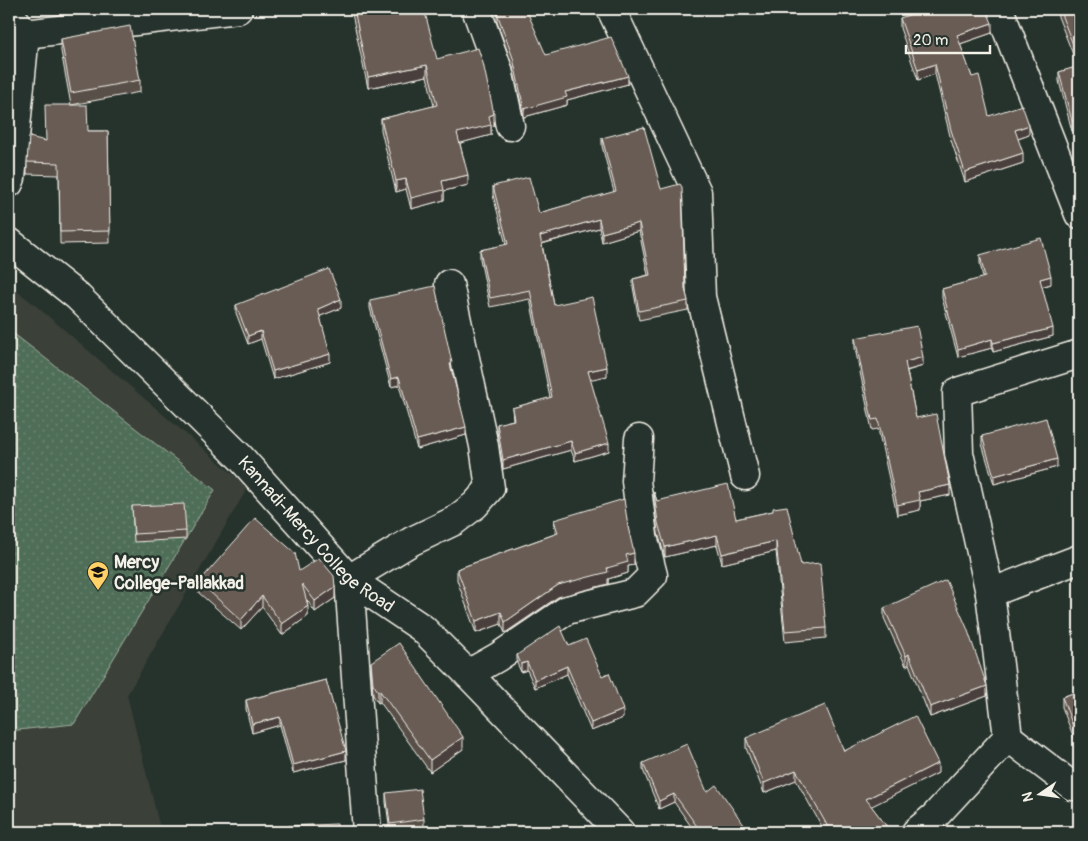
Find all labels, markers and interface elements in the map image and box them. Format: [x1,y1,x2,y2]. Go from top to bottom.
scale bar [906,22,989,54]
text: 20 m [913,31,948,50]
street label: Kannadi-Mercy College Road [233,451,399,618]
place label: Mercy College-Pallakkad [114,551,244,595]
school or university icon: Mercy College-Pallakkad [86,560,110,591]
north arrow [1016,768,1066,818]
text: N [1018,790,1037,803]

